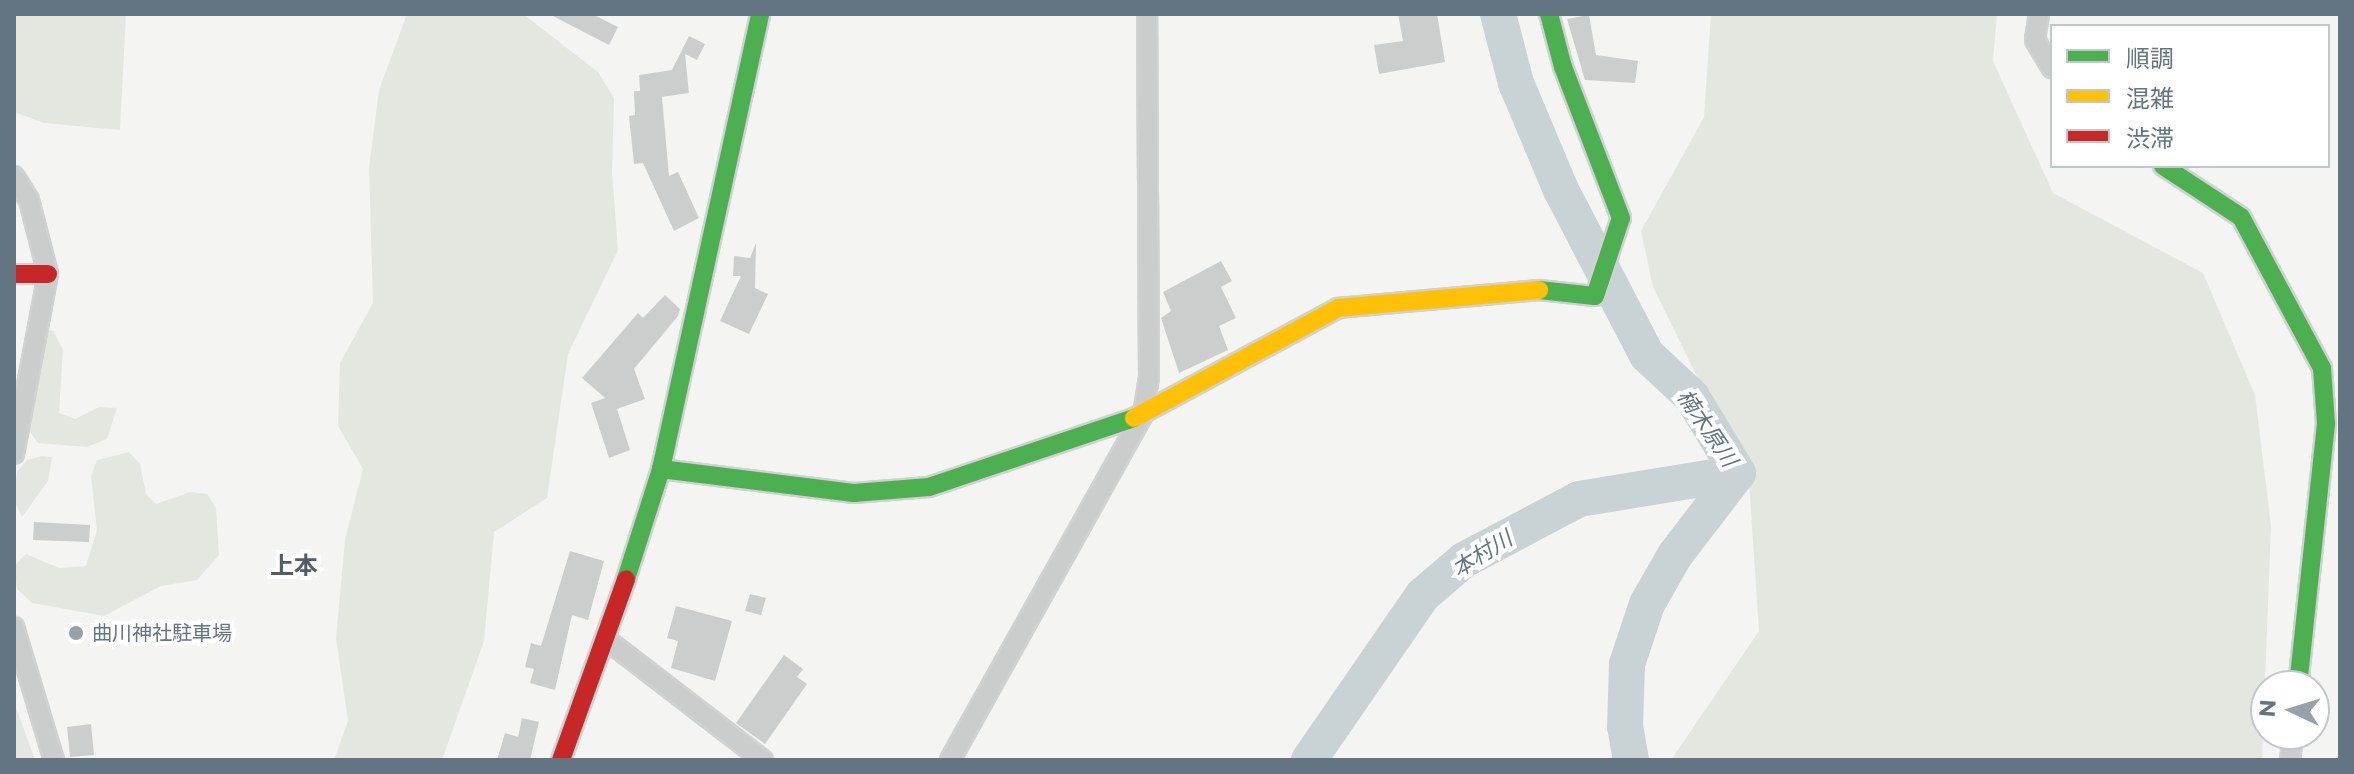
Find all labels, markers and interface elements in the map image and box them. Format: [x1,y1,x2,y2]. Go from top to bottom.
legend [2050,24,2330,168]
text: 順調 [2126,44,2174,73]
text: 混雑 [2126,84,2174,113]
text: 渋滞 [2126,124,2174,153]
water label: 楠木原川 [1671,384,1743,472]
water label: 本村川 [1447,525,1517,583]
district label: 上本 [270,552,318,580]
place label: 曲川神社駐車場 [92,621,232,645]
marker: 曲川神社駐車場 [67,624,85,642]
north arrow [2250,670,2330,750]
text: N [2253,699,2282,718]

